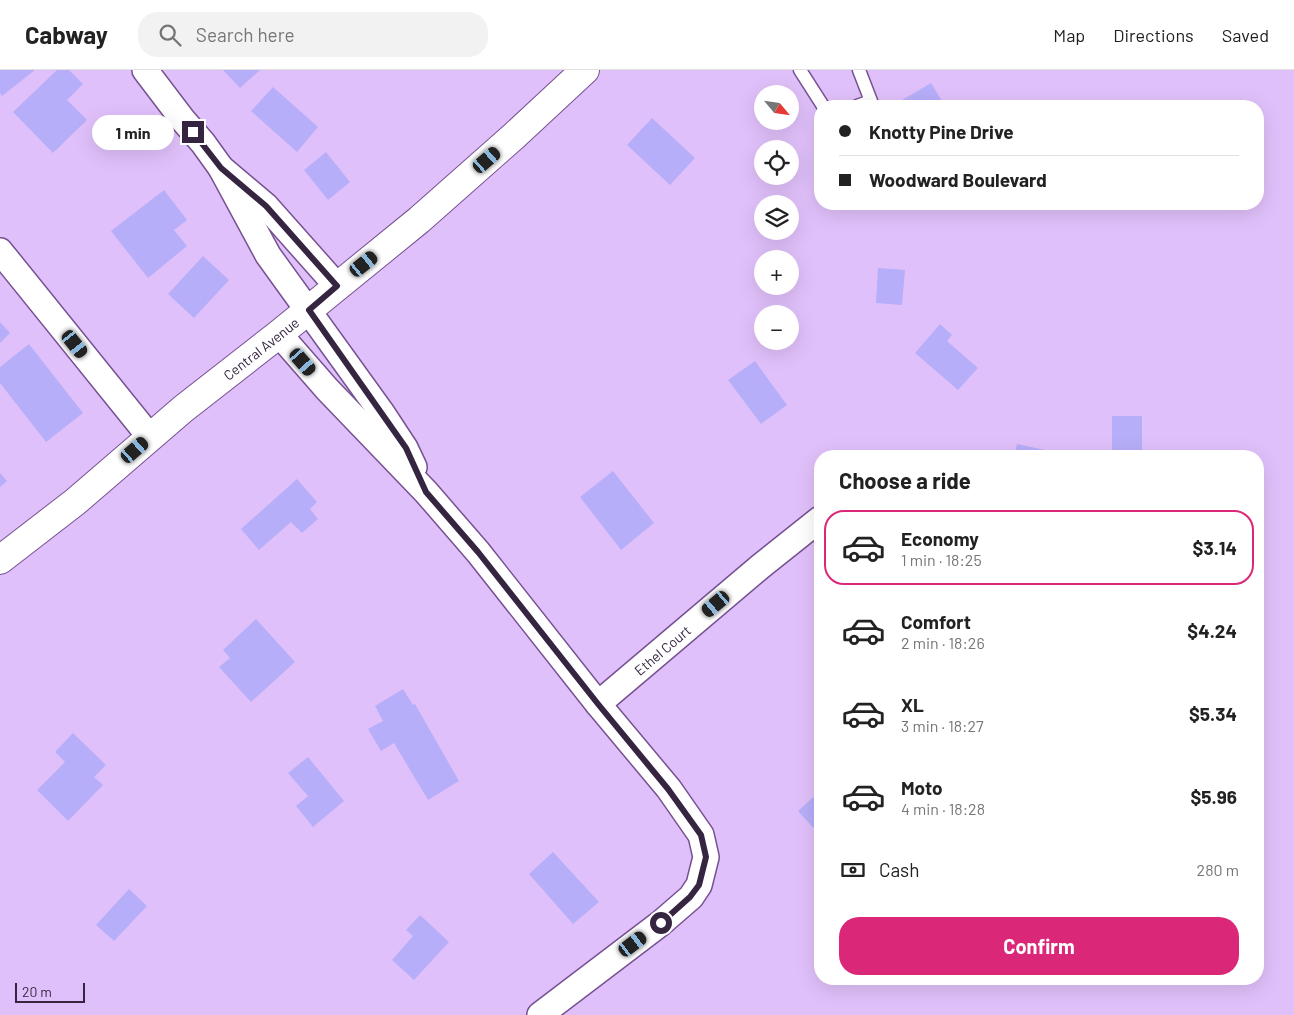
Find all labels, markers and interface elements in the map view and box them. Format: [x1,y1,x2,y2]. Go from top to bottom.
search box [138,12,488,57]
text: Cabway [25,20,108,49]
icon: search [156,21,184,49]
text: Search here [196,23,295,46]
text: Map [1053,24,1085,46]
text: Directions [1113,24,1194,46]
text: Saved [1222,24,1269,46]
north arrow [754,85,799,130]
map controls [754,85,799,350]
callout: 1 min [93,114,176,150]
text: Knotty Pine Drive [869,120,1014,143]
route end [182,121,204,143]
text: 1 min [115,123,151,142]
button: locate [754,140,799,185]
car [470,144,503,176]
text: Woodward Boulevard [869,168,1047,191]
button: layers [754,195,799,240]
car [347,249,380,279]
button: + [754,250,799,295]
button: − [754,305,799,350]
street label: Central Avenue [219,313,302,383]
car [59,328,90,360]
car [287,346,318,378]
car [118,434,151,466]
text: Choose a ride [839,467,971,493]
icon: car [841,525,886,570]
text: Economy [901,527,979,550]
text: $3.14 [1193,536,1237,559]
text: 1 min · 18:25 [901,550,982,569]
car [699,589,732,619]
icon: car [841,608,886,653]
text: Comfort [901,610,971,633]
text: $4.24 [1187,619,1237,642]
street label: Ethel Court [630,621,694,678]
text: 2 min · 18:26 [901,633,985,652]
icon: car [841,691,886,736]
text: XL [901,693,924,716]
text: $5.34 [1189,702,1237,725]
text: 3 min · 18:27 [901,716,984,735]
icon: car [841,774,886,819]
text: Moto [901,776,943,799]
text: $5.96 [1190,785,1237,808]
text: 4 min · 18:28 [901,799,985,818]
icon: cash [839,856,867,884]
text: Cash [879,858,920,881]
text: 280 m [1197,860,1239,879]
route start [650,912,672,934]
button: Confirm [839,917,1239,975]
car [616,929,649,959]
scale bar [15,980,85,1003]
text: 20 m [22,983,52,1000]

